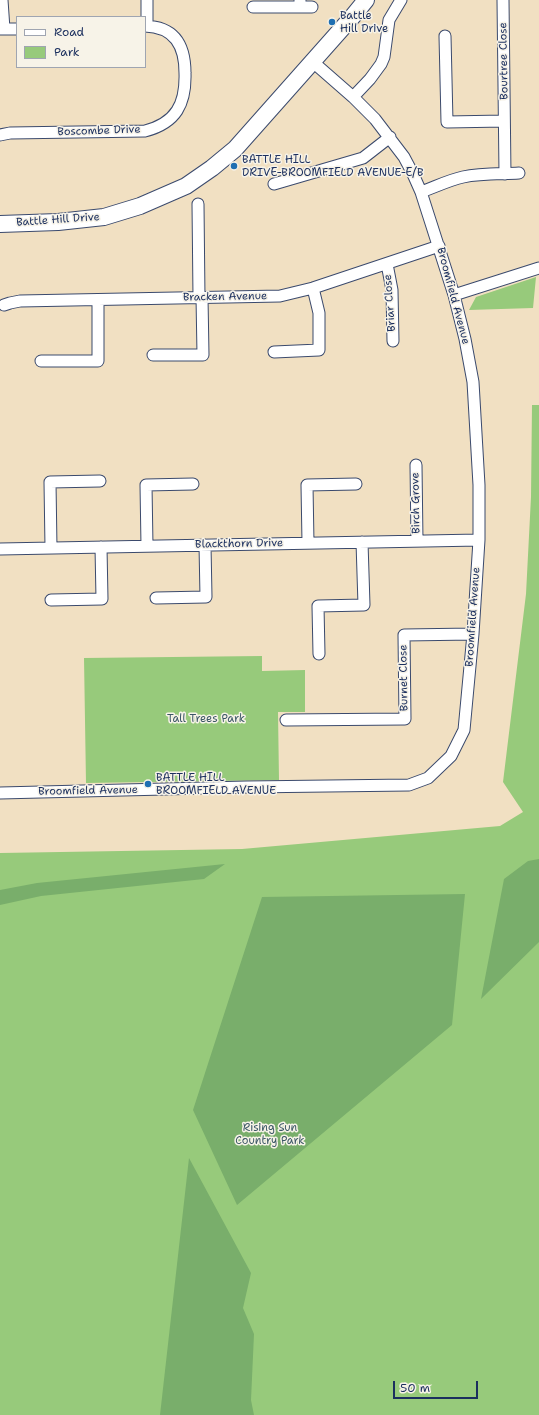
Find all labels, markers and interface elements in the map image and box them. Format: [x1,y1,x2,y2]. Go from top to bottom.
place label: Battle Hill Drive [340,9,388,35]
legend [16,16,146,68]
marker: Battle Hill Drive [327,17,337,27]
street label: Bourtree Close [497,22,511,100]
text: Road [54,24,84,40]
text: Park [54,44,80,60]
street label: Boscombe Drive [57,123,141,139]
place label: BATTLE HILL DRIVE-BROOMFIELD AVENUE-E/B [242,153,423,179]
marker: BATTLE HILL DRIVE-BROOMFIELD AVENUE-E/B [229,161,239,171]
street label: Battle Hill Drive [16,210,100,230]
street label: Broomfield Avenue [434,246,472,346]
street label: Briar Close [381,274,399,332]
street label: Bracken Avenue [183,290,267,304]
street label: Birch Grove [409,472,423,534]
street label: Blackthorn Drive [195,537,283,551]
street label: Broomfield Avenue [463,567,483,667]
street label: Burnet Close [397,645,411,711]
park label: Tall Trees Park [167,712,245,726]
place label: BATTLE HILL BROOMFIELD AVENUE [156,771,276,797]
marker: BATTLE HILL BROOMFIELD AVENUE [143,779,153,789]
street label: Broomfield Avenue [38,784,138,798]
park label: Rising Sun Country Park [235,1121,305,1147]
scale bar [395,1373,480,1399]
text: 50 m [400,1380,430,1396]

